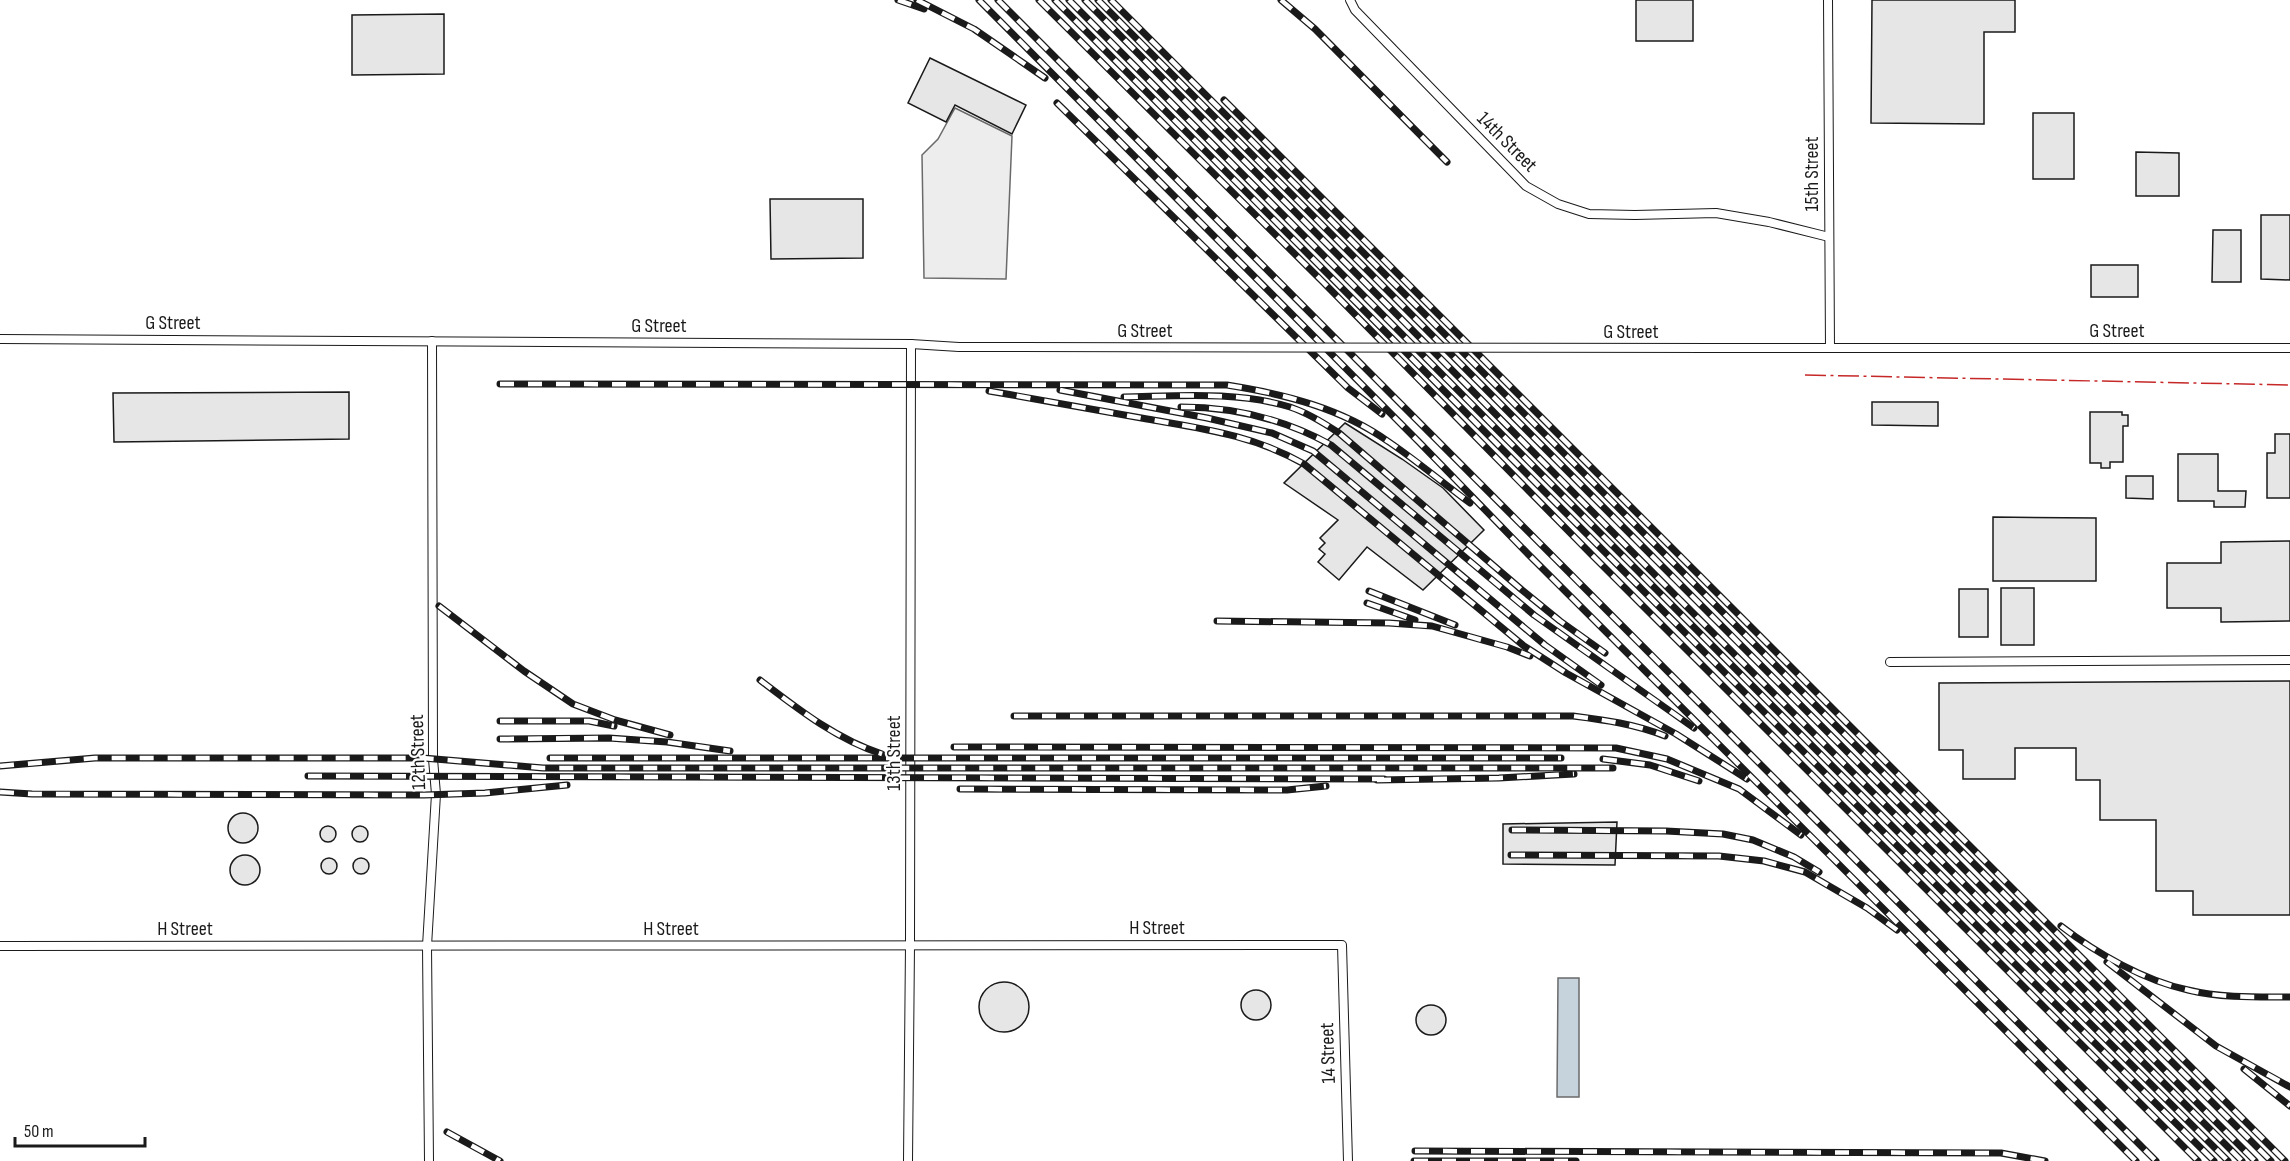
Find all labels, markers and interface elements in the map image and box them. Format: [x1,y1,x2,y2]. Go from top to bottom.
street label: 14th Street [1472,107,1542,177]
street label: 15th Street [1800,136,1824,212]
street label: G Street [145,311,201,335]
street label: G Street [631,314,687,338]
street label: G Street [1117,319,1173,343]
street label: G Street [2089,319,2145,343]
street label: G Street [1603,320,1659,344]
street label: 12th Street [405,714,431,790]
street label: 13th Street [882,715,906,791]
street label: H Street [1129,916,1185,940]
street label: H Street [157,917,213,941]
street label: H Street [643,917,699,941]
street label: 14 Street [1315,1022,1341,1084]
scale bar [15,1110,146,1148]
text: 50 m [24,1121,54,1142]

